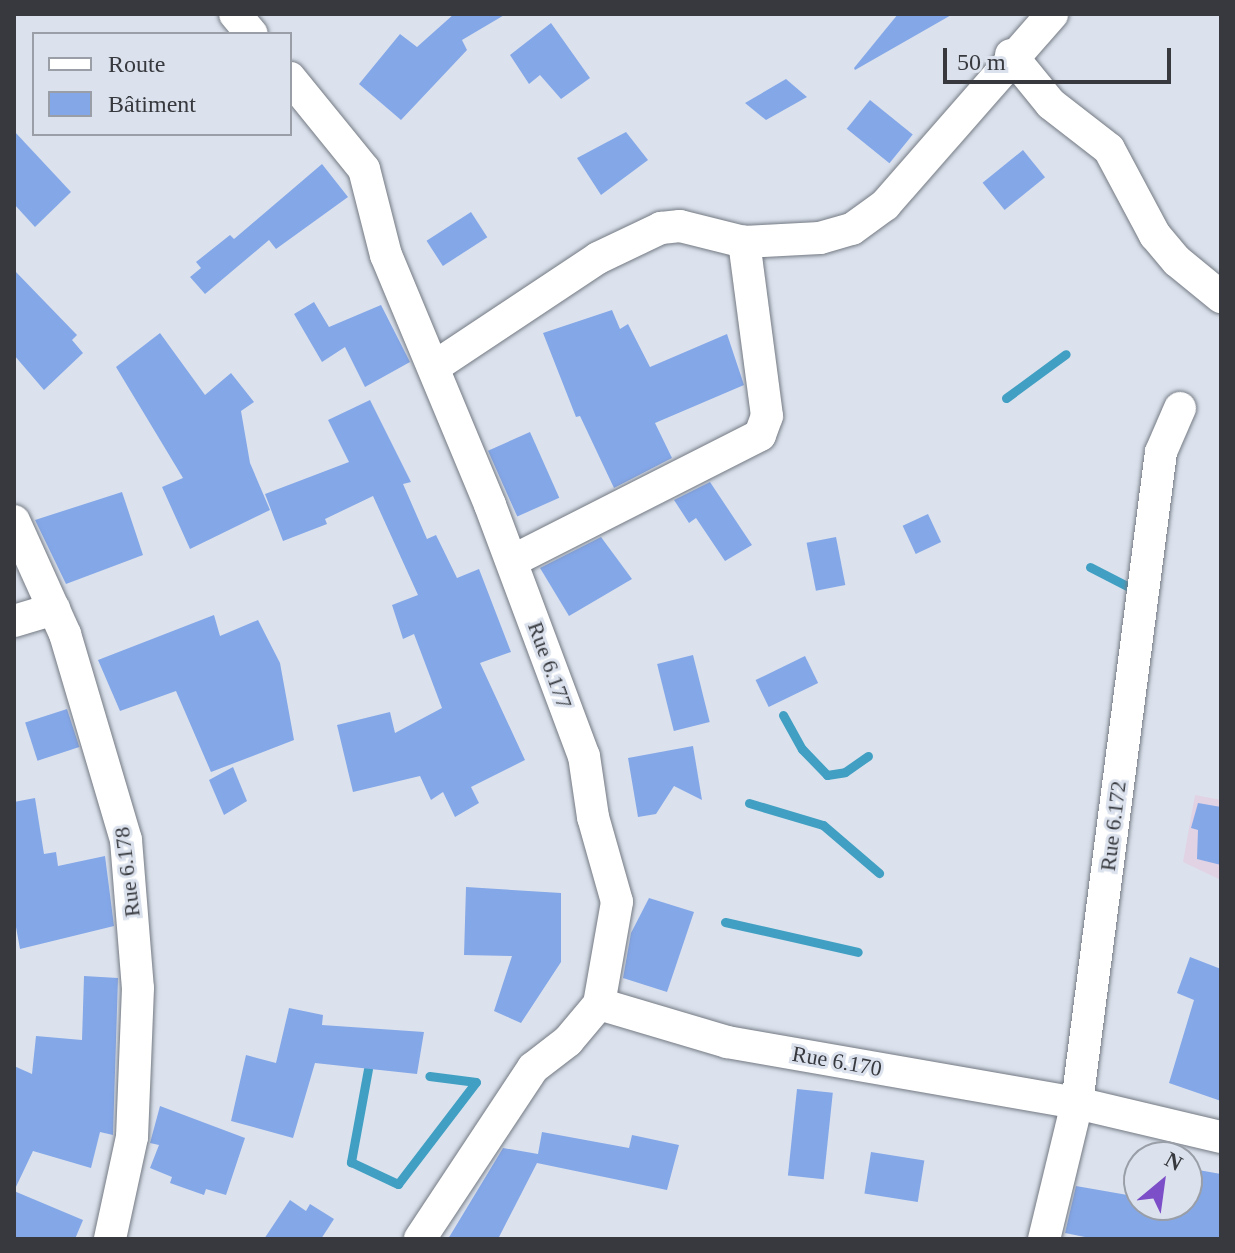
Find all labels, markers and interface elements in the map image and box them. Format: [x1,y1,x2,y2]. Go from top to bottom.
legend [32,32,292,136]
scale bar [947,32,1175,82]
text: 50 m [957,49,1006,75]
text: Route [108,51,165,77]
text: Bâtiment [108,91,196,117]
street label: Rue 6.177 [522,618,578,712]
street label: Rue 6.172 [1094,780,1132,872]
street label: Rue 6.178 [108,826,146,918]
street label: Rue 6.170 [790,1040,884,1082]
north arrow [1123,1141,1203,1221]
text: N [1161,1147,1187,1176]

